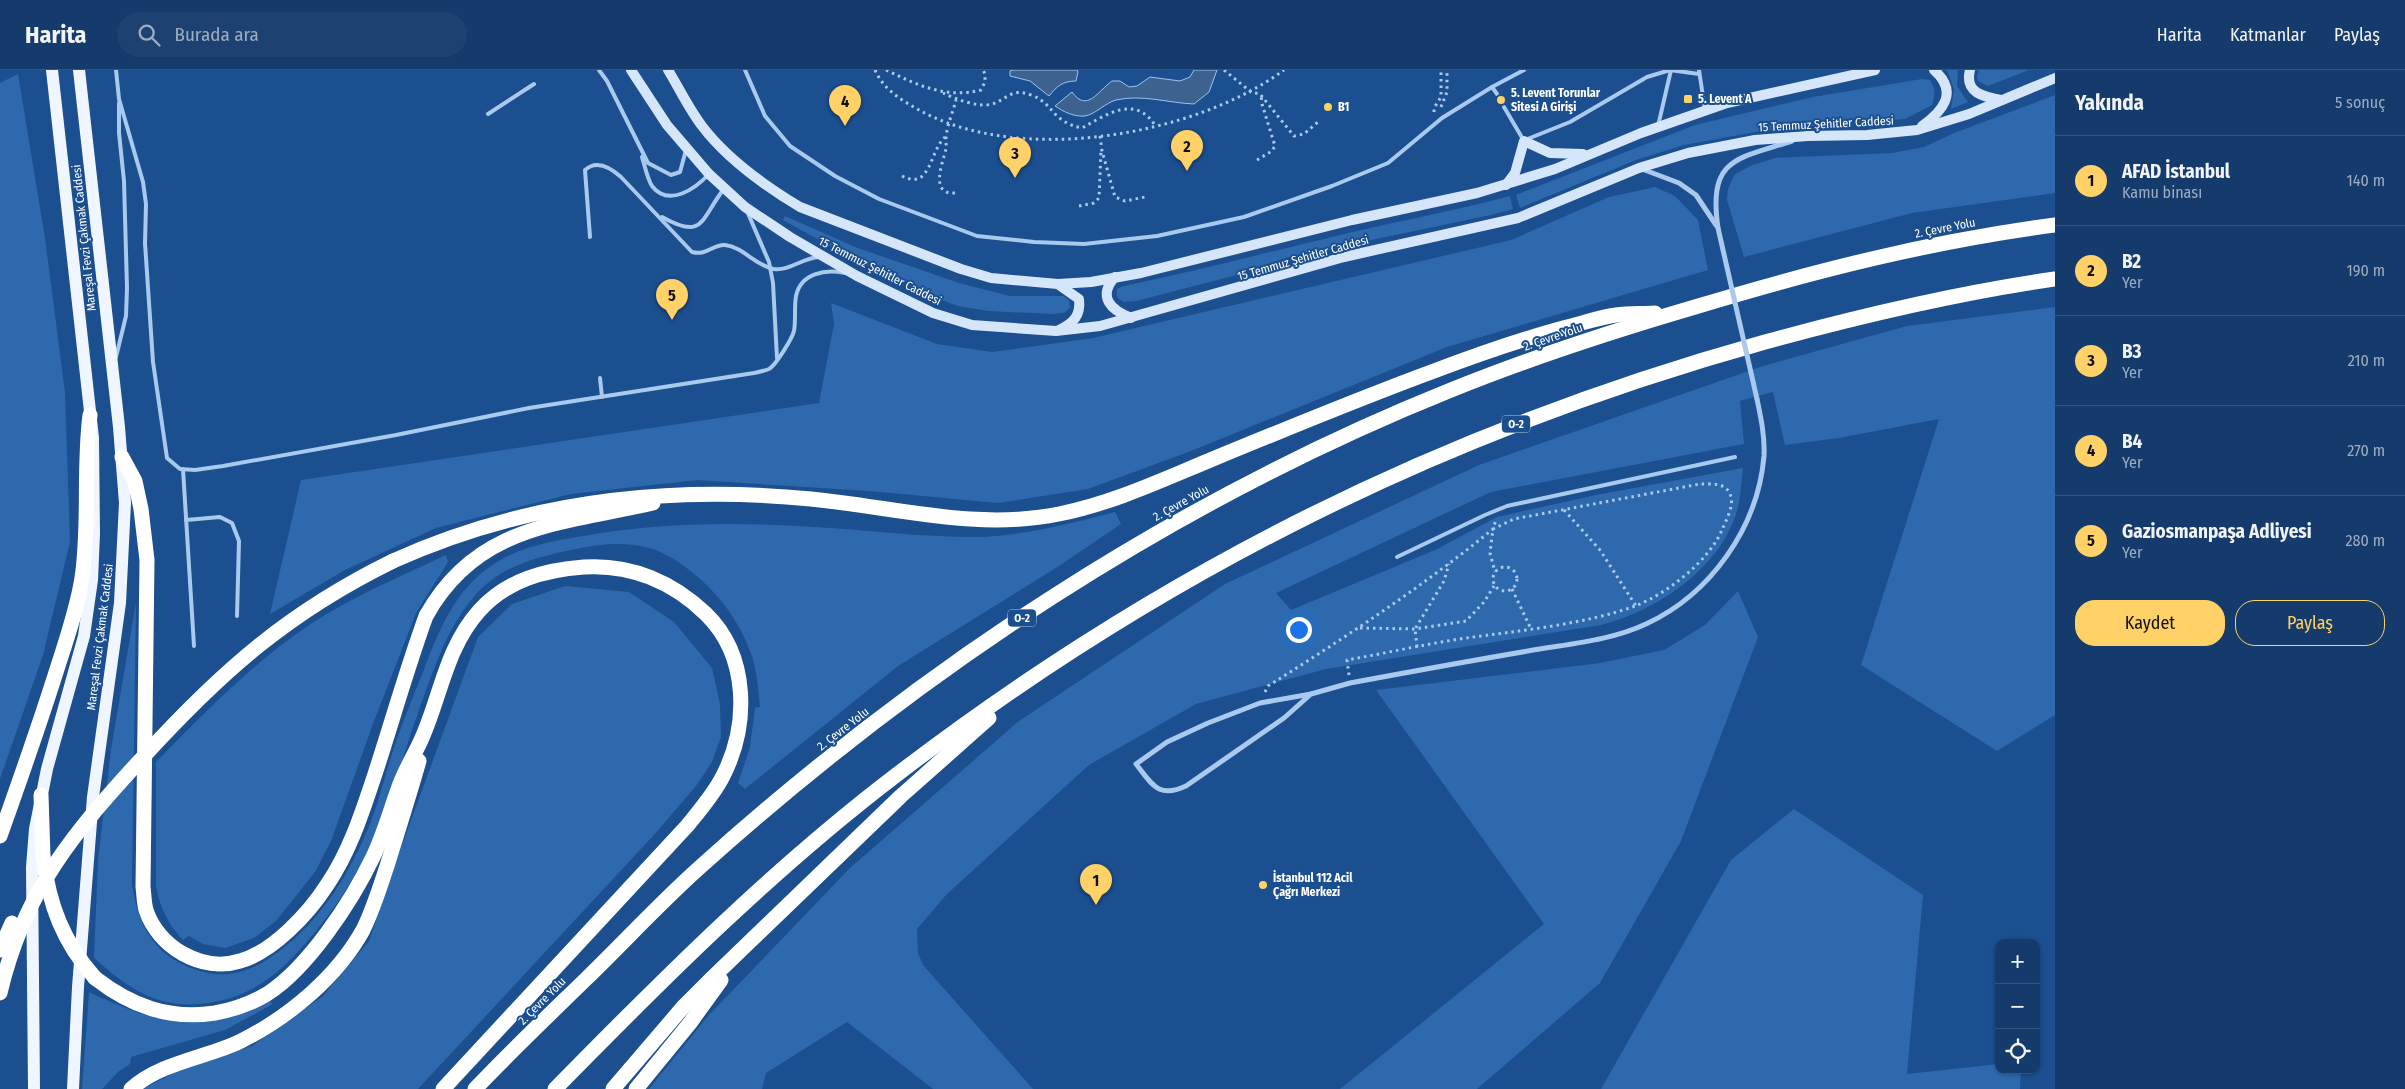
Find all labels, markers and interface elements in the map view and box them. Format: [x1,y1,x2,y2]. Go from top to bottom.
search box [117,12,467,57]
text: Harita [25,21,87,49]
icon: search [135,21,163,49]
text: Burada ara [175,23,259,46]
text: Harita [2157,24,2202,46]
text: Katmanlar [2230,24,2306,46]
text: Paylaş [2334,24,2380,46]
pin: 4 [829,85,861,126]
place label: 5. Levent Torunlar Sitesi A Girişi [1511,86,1601,115]
text: Yakında [2075,90,2144,116]
place label: 5. Levent A [1698,92,1752,106]
marker: 5. Levent A [1682,93,1694,105]
text: 5 sonuç [2335,93,2385,112]
marker: 5. Levent Torunlar Sitesi A Girişi [1495,94,1507,106]
place label: B1 [1338,100,1349,114]
marker: B1 [1322,101,1334,113]
street label: 15 Temmuz Şehitler Caddesi [1758,113,1894,135]
pin: 2 [1171,130,1203,171]
pin: 3 [999,137,1031,178]
text: AFAD İstanbul [2122,160,2230,183]
street label: Mareşal Fevzi Çakmak Caddesi [69,164,99,312]
text: 1 [2088,171,2094,190]
text: 140 m [2347,171,2385,190]
text: Kamu binası [2122,183,2202,202]
street label: 2. Çevre Yolu [1914,215,1976,241]
street label: 15 Temmuz Şehitler Caddesi [1236,233,1370,283]
street label: 15 Temmuz Şehitler Caddesi [816,234,944,308]
text: B2 [2122,250,2141,273]
text: 2 [2087,261,2095,280]
text: 190 m [2347,261,2385,280]
text: Yer [2122,273,2143,292]
pin: 5 [656,279,688,320]
street label: 2. Çevre Yolu [1522,320,1584,354]
text: B3 [2122,340,2142,363]
text: 3 [2087,351,2095,370]
text: 210 m [2348,351,2385,370]
text: Yer [2122,363,2143,382]
road number: O-2 [1502,416,1530,432]
text: B4 [2122,430,2142,453]
text: 4 [2087,441,2095,460]
text: 270 m [2347,441,2385,460]
text: Yer [2122,453,2143,472]
street label: 2. Çevre Yolu [1151,482,1211,524]
text: Gaziosmanpaşa Adliyesi [2122,520,2312,543]
text: 5 [2087,531,2095,550]
text: 280 m [2346,531,2385,550]
text: Yer [2122,543,2143,562]
street label: Mareşal Fevzi Çakmak Caddesi [84,563,116,711]
button: Kaydet [2075,600,2225,646]
button: Paylaş [2235,600,2385,646]
road number: O-2 [1008,610,1036,626]
your location [1286,617,1312,643]
street label: 2. Çevre Yolu [815,705,871,753]
pin: 1 [1080,864,1112,905]
place label: İstanbul 112 Acil Çağrı Merkezi [1273,870,1353,900]
marker: İstanbul 112 Acil Çağrı Merkezi [1257,879,1269,891]
map controls [1995,939,2040,1074]
button: + [1995,939,2040,984]
street label: 2. Çevre Yolu [515,974,569,1028]
button: − [1995,984,2040,1029]
button: locate [1995,1029,2040,1074]

